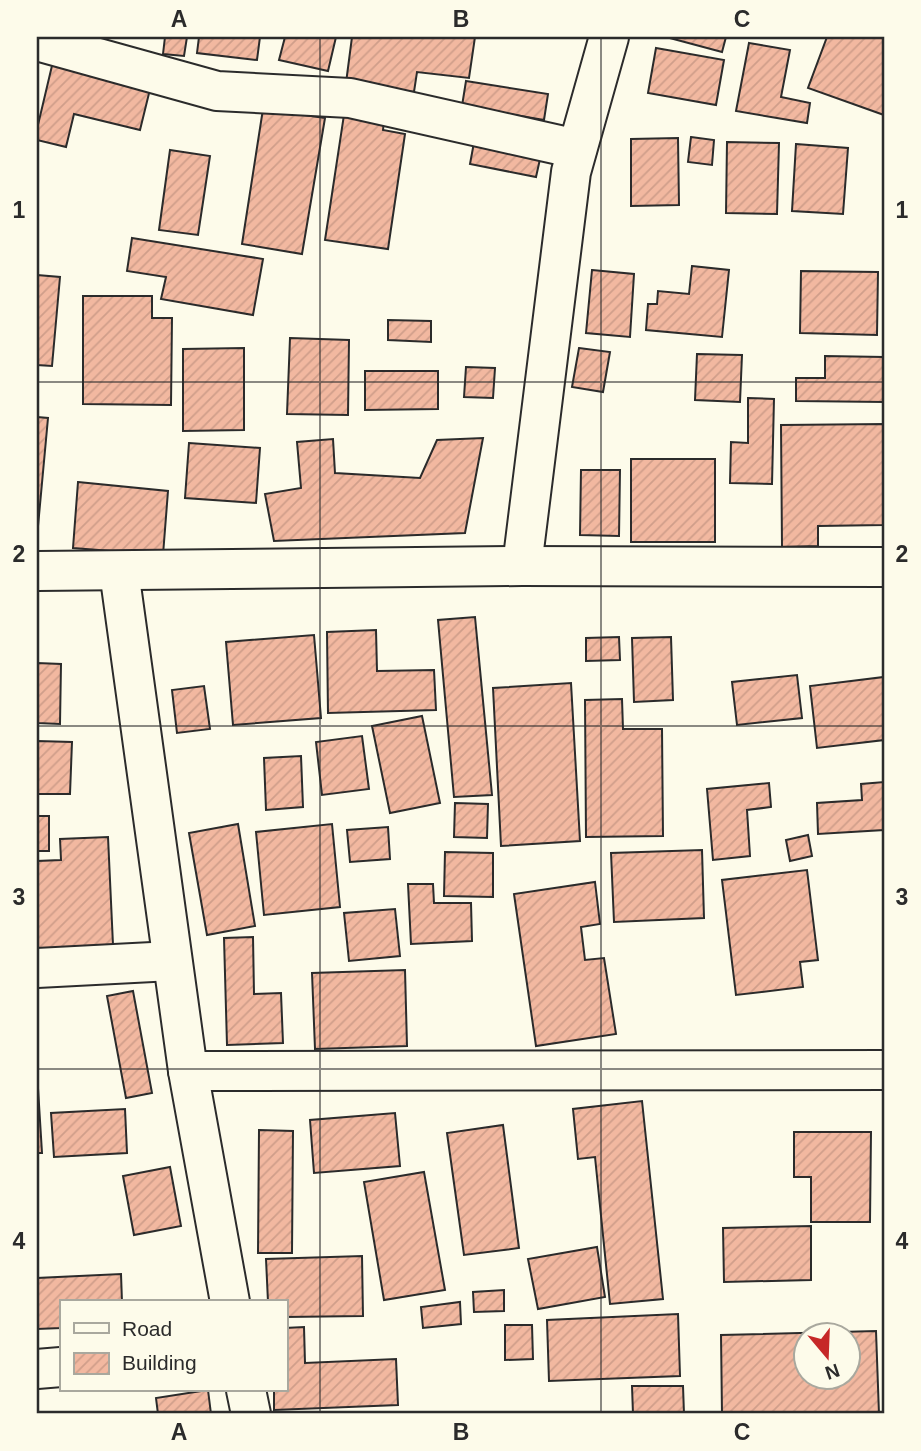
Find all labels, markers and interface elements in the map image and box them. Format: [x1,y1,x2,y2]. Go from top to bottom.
text: A [171,6,187,32]
text: B [453,6,469,32]
text: C [734,6,750,32]
text: 1 [13,197,26,223]
text: 1 [896,197,909,223]
text: 2 [13,541,25,567]
text: 2 [896,541,908,567]
text: 3 [13,884,25,910]
text: 3 [896,884,908,910]
text: 4 [13,1228,26,1254]
text: 4 [896,1228,909,1254]
legend [60,1300,287,1392]
text: Road [122,1317,172,1340]
north arrow [792,1322,862,1392]
text: Building [122,1351,197,1374]
text: N [822,1359,842,1384]
text: A [171,1419,187,1445]
text: B [453,1419,469,1445]
text: C [734,1419,750,1445]

